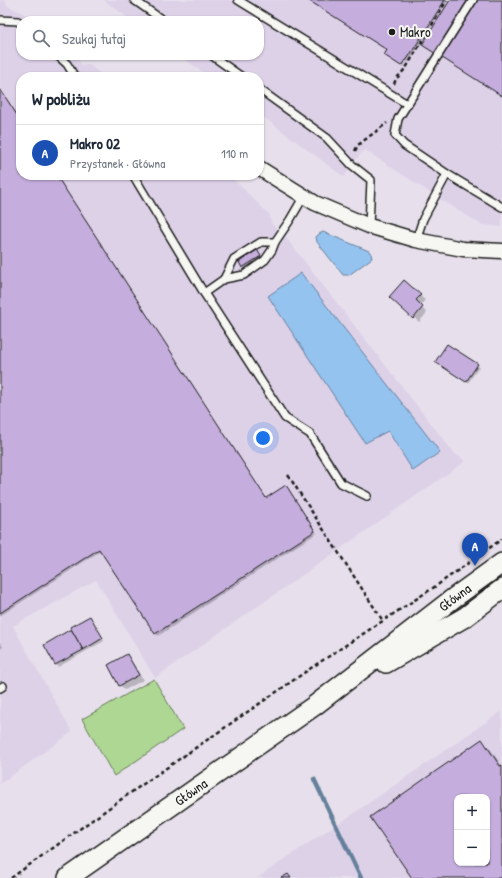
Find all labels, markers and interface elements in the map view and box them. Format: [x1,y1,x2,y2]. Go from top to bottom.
search box [16,16,264,60]
place label: Makro [400,22,431,41]
icon: search [30,27,52,49]
marker: Makro [387,27,397,37]
text: Szukaj tutaj [62,28,126,49]
text: W pobliżu [32,87,90,110]
text: Makro 02 [70,133,120,154]
text: A [42,144,48,162]
text: 110 m [221,144,248,162]
text: Przystanek · Główna [70,154,165,172]
your location [253,428,273,448]
pin: A [462,533,488,566]
street label: Główna [434,578,475,615]
street label: Główna [170,773,211,810]
map controls [454,794,490,866]
button: + [454,794,490,830]
button: − [454,830,490,866]

